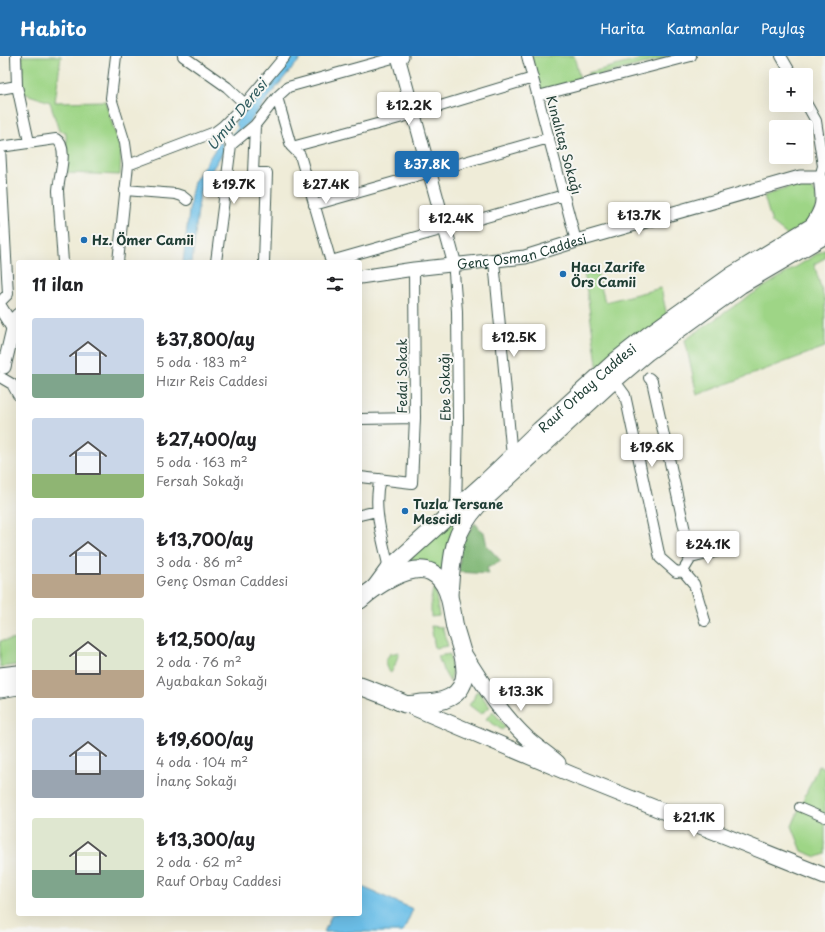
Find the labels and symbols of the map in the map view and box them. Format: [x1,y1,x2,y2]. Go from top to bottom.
water label: Umur Deresi [201,73,273,155]
pin: ₺12.2K [376,92,442,126]
street label: Kınalıtaş Sokağı [542,93,587,197]
pin: ₺37.8K [394,151,460,185]
pin: ₺19.7K [201,171,267,205]
pin: ₺27.4K [293,171,359,205]
pin: ₺13.7K [606,202,672,236]
pin: ₺12.4K [418,205,484,239]
street label: Genç Osman Caddesi [456,228,589,273]
place label: Hz. Ömer Camii [92,230,194,249]
marker: Hz. Ömer Camii [79,235,89,245]
place label: Hacı Zarife Örs Camii [571,257,645,291]
marker: Hacı Zarife Örs Camii [558,269,568,279]
pin: ₺12.5K [481,324,547,358]
street label: Fedai Sokak [392,338,411,414]
street label: Rauf Orbay Caddesi [534,339,640,436]
street label: Ebe Sokağı [434,353,455,421]
pin: ₺19.6K [619,434,685,468]
place label: Tuzla Tersane Mescidi [413,494,504,528]
marker: Tuzla Tersane Mescidi [400,506,410,516]
pin: ₺24.1K [675,531,741,565]
pin: ₺13.3K [488,678,554,712]
pin: ₺21.1K [661,804,727,838]

